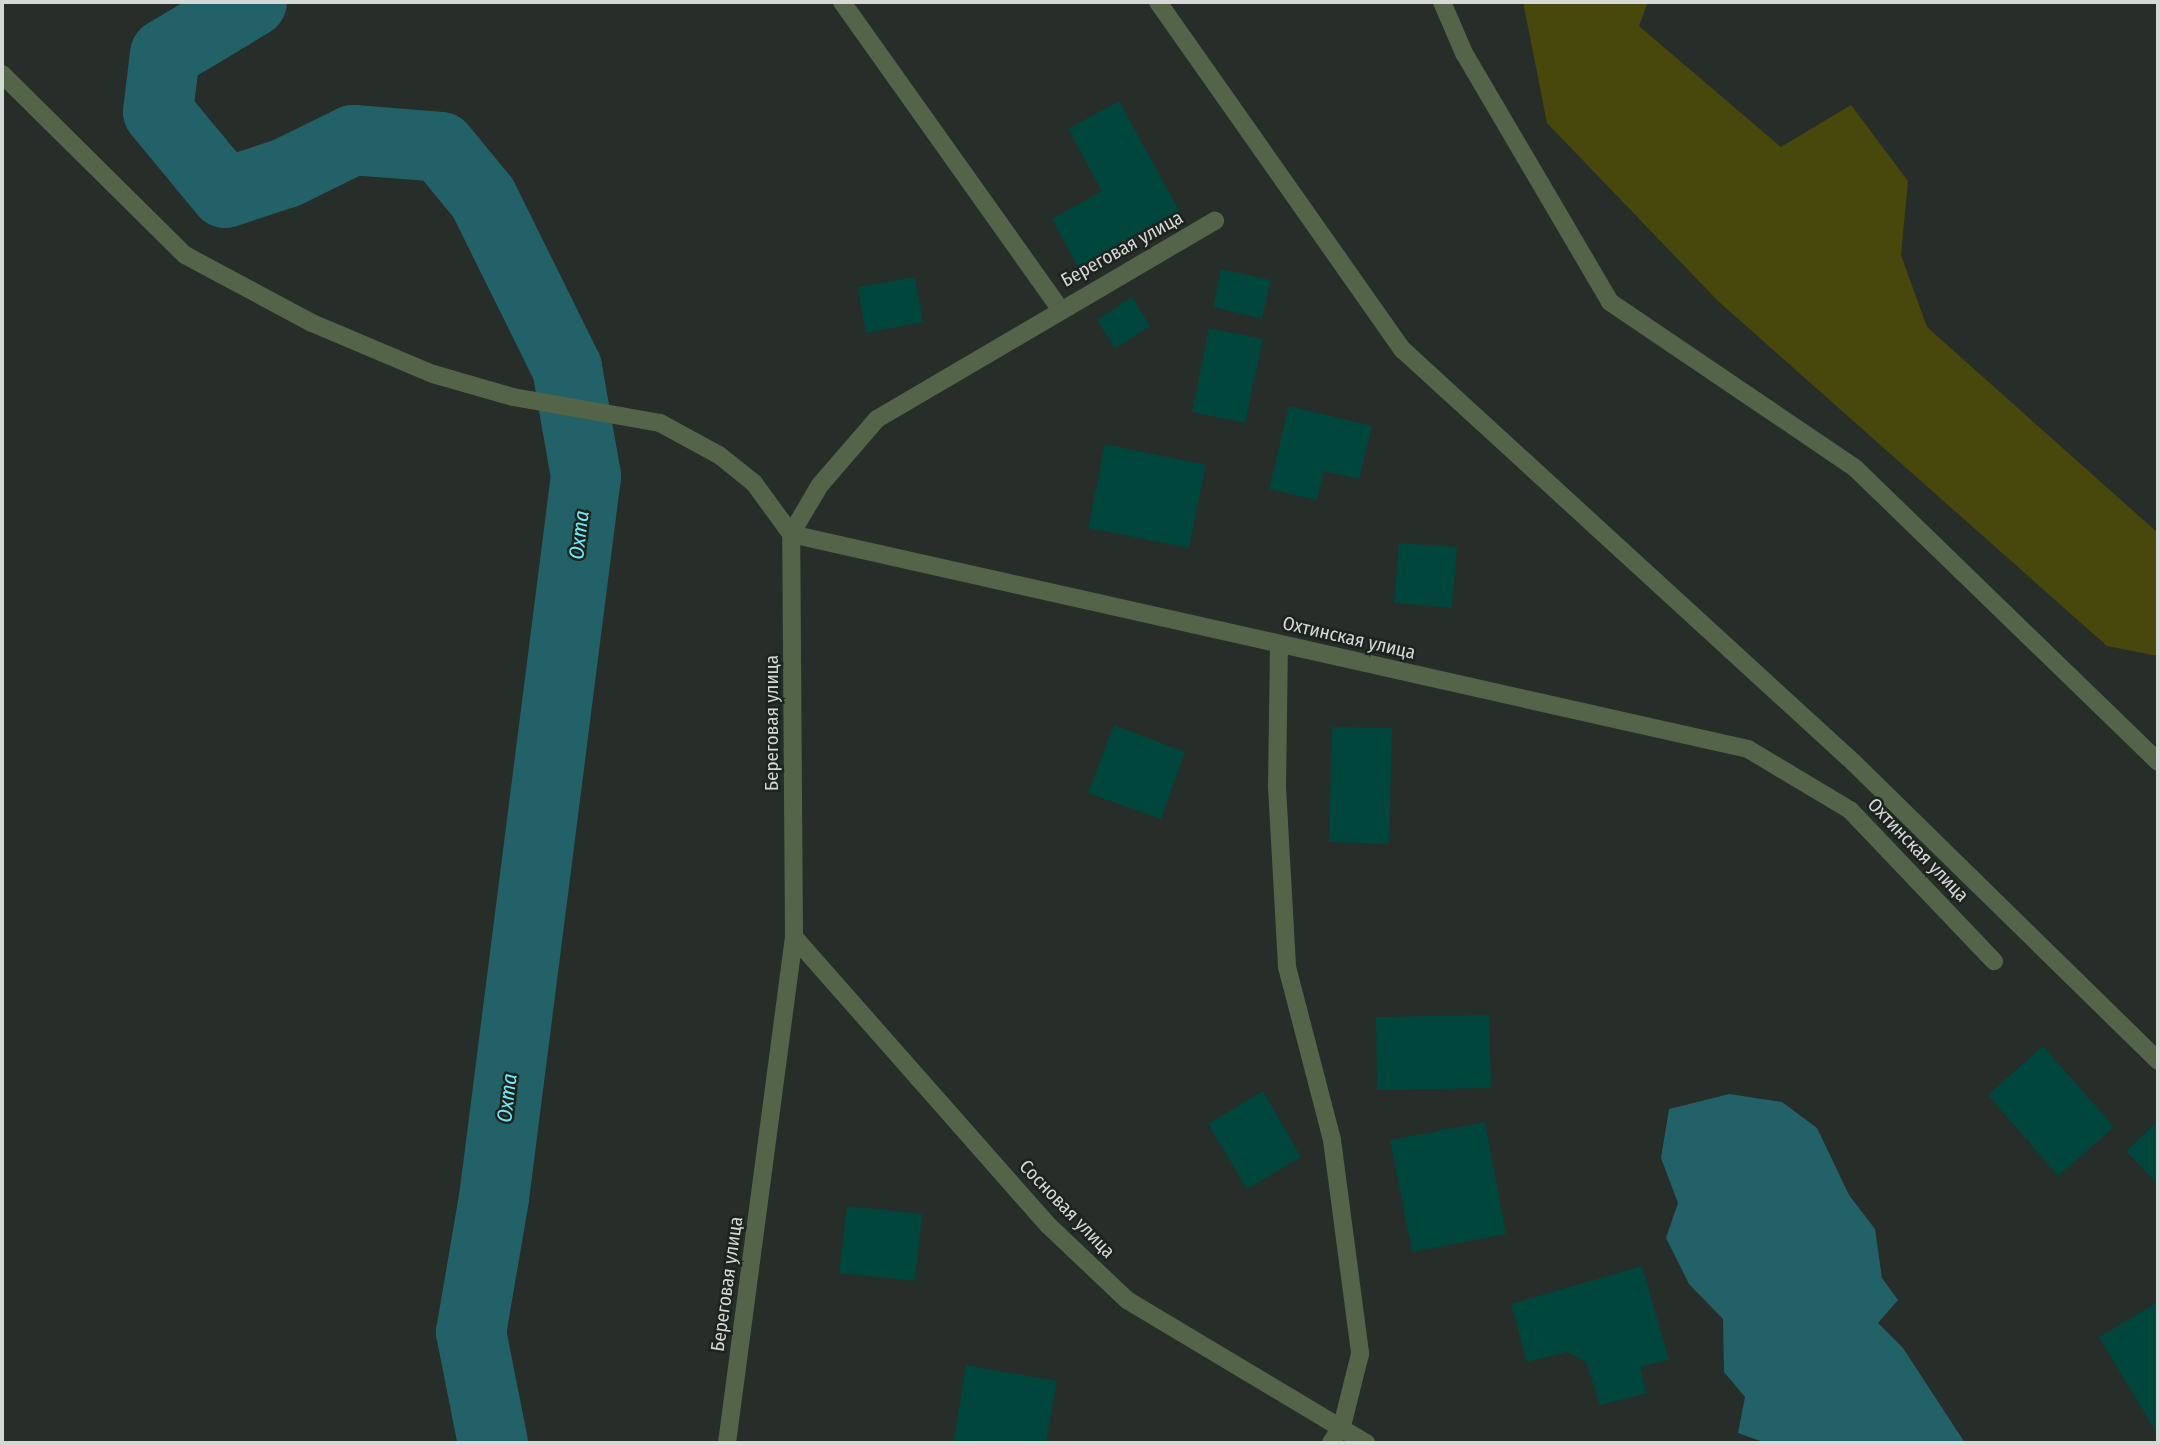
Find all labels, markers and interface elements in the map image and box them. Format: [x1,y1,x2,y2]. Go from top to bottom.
street label: Береговая улица [1057,206,1187,292]
water label: Охта [564,509,594,561]
street label: Охтинская улица [1280,612,1418,664]
street label: Береговая улица [761,655,783,791]
street label: Охтинская улица [1863,793,1973,907]
water label: Охта [492,1072,522,1124]
street label: Сосновая улица [1014,1155,1120,1263]
street label: Береговая улица [706,1215,748,1353]

